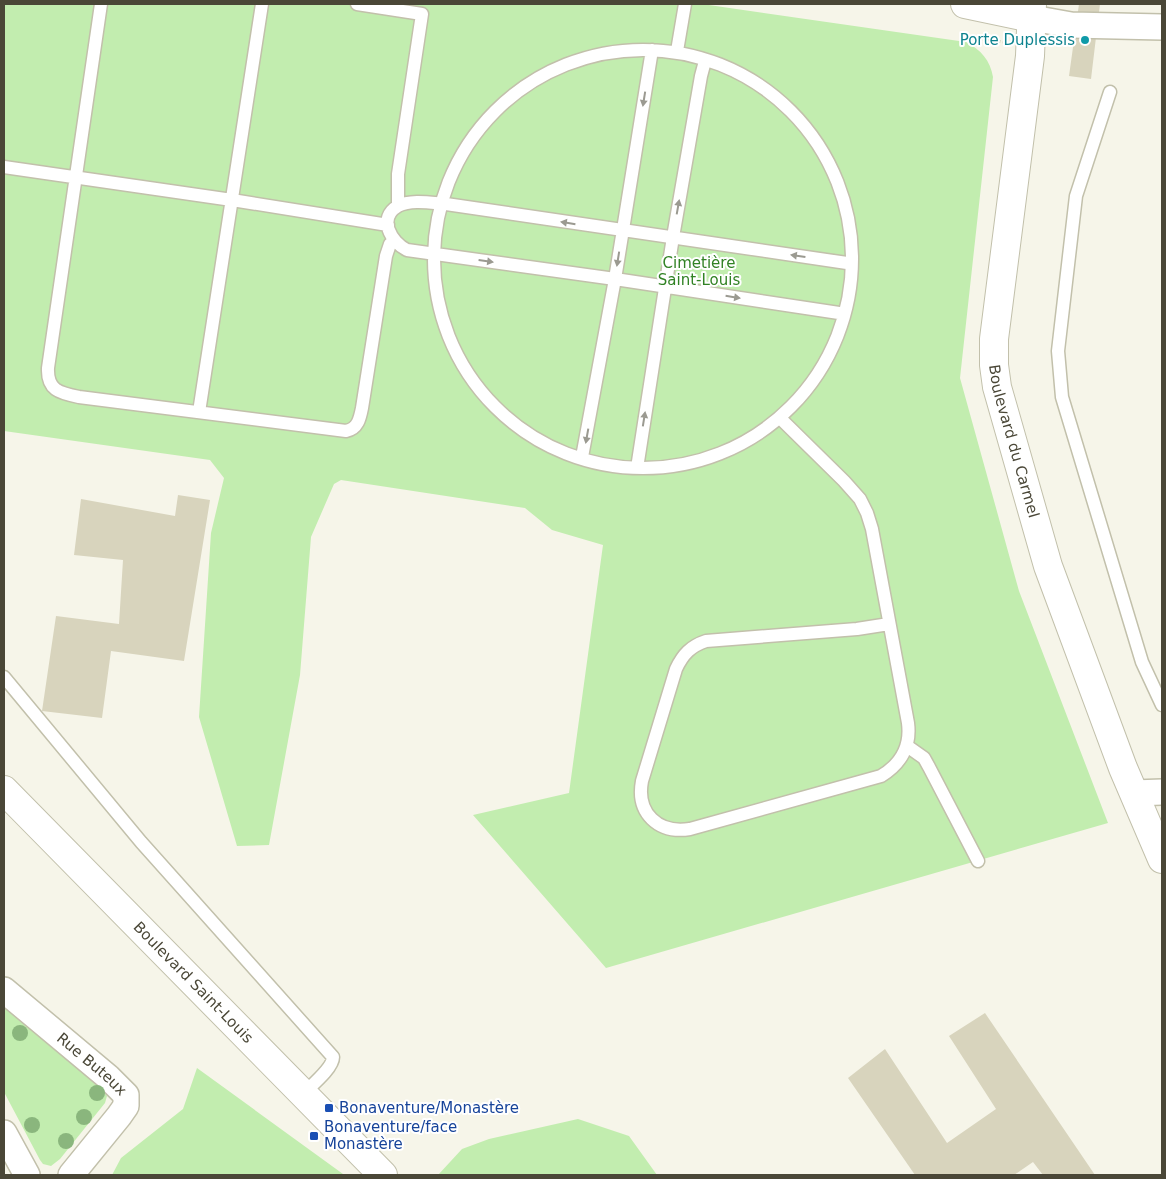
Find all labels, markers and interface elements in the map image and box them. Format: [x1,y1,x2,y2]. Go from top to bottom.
place label: Porte Duplessis [960,31,1075,49]
marker: Porte Duplessis [1079,34,1091,46]
one-way arrow [640,91,648,107]
one-way arrow [674,199,682,215]
one-way arrow [560,218,576,226]
one-way arrow [614,251,622,267]
one-way arrow [790,252,806,260]
park label: Cimetière Saint-Louis [658,254,740,289]
one-way arrow [478,257,494,265]
one-way arrow [726,294,742,302]
street label: Boulevard du Carmel [985,363,1043,520]
one-way arrow [640,411,648,427]
one-way arrow [582,429,590,445]
street label: Boulevard Saint-Louis [130,918,257,1047]
street label: Rue Buteux [53,1029,131,1100]
place label: Bonaventure/Monastère [339,1099,519,1117]
marker: Bonaventure/Monastère [323,1102,335,1114]
place label: Bonaventure/face Monastère [324,1118,457,1153]
marker: Bonaventure/face Monastère [308,1130,320,1142]

